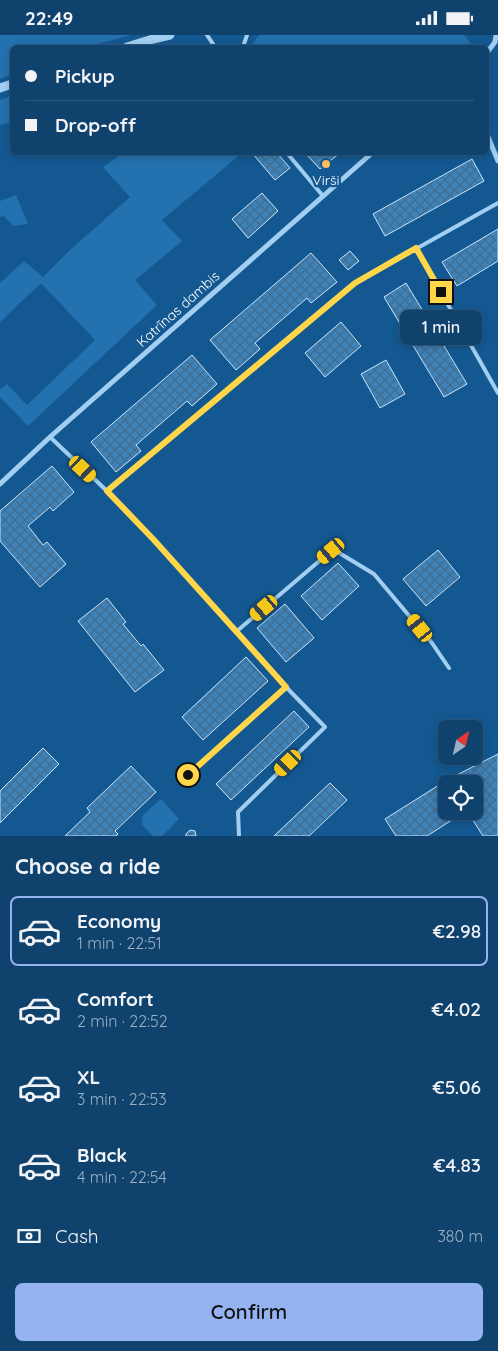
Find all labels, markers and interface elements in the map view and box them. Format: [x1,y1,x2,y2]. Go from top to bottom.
text: 22:49 [25,6,73,30]
text: Pickup [55,64,115,88]
text: Drop-off [55,113,136,137]
marker: Virši [320,158,332,170]
place label: Virši [312,171,340,189]
street label: Katrīnas dambis [133,267,223,351]
route end [430,281,452,303]
callout: 1 min [400,309,482,345]
text: 1 min [422,317,460,337]
car [66,453,99,485]
car [314,536,347,566]
car [247,593,280,623]
car [404,612,435,644]
north arrow [438,720,482,765]
map controls [438,720,483,820]
car [271,747,304,779]
route start [177,764,199,786]
button: locate [438,775,483,820]
text: Choose a ride [15,852,160,880]
icon: car [17,909,62,954]
text: Economy [77,909,161,933]
text: €2.98 [433,919,481,943]
text: 1 min · 22:51 [77,933,162,953]
icon: car [17,987,62,1032]
text: Comfort [77,987,154,1011]
text: €4.02 [431,997,481,1021]
text: 2 min · 22:52 [77,1011,168,1031]
icon: car [17,1065,62,1110]
text: XL [77,1065,100,1089]
text: €5.06 [432,1075,481,1099]
text: 3 min · 22:53 [77,1089,167,1109]
icon: car [17,1143,62,1188]
text: Black [77,1143,127,1167]
text: €4.83 [433,1153,481,1177]
text: 4 min · 22:54 [77,1167,167,1187]
icon: cash [15,1222,43,1250]
text: Cash [55,1224,99,1248]
text: 380 m [437,1226,483,1246]
button: Confirm [15,1283,483,1341]

